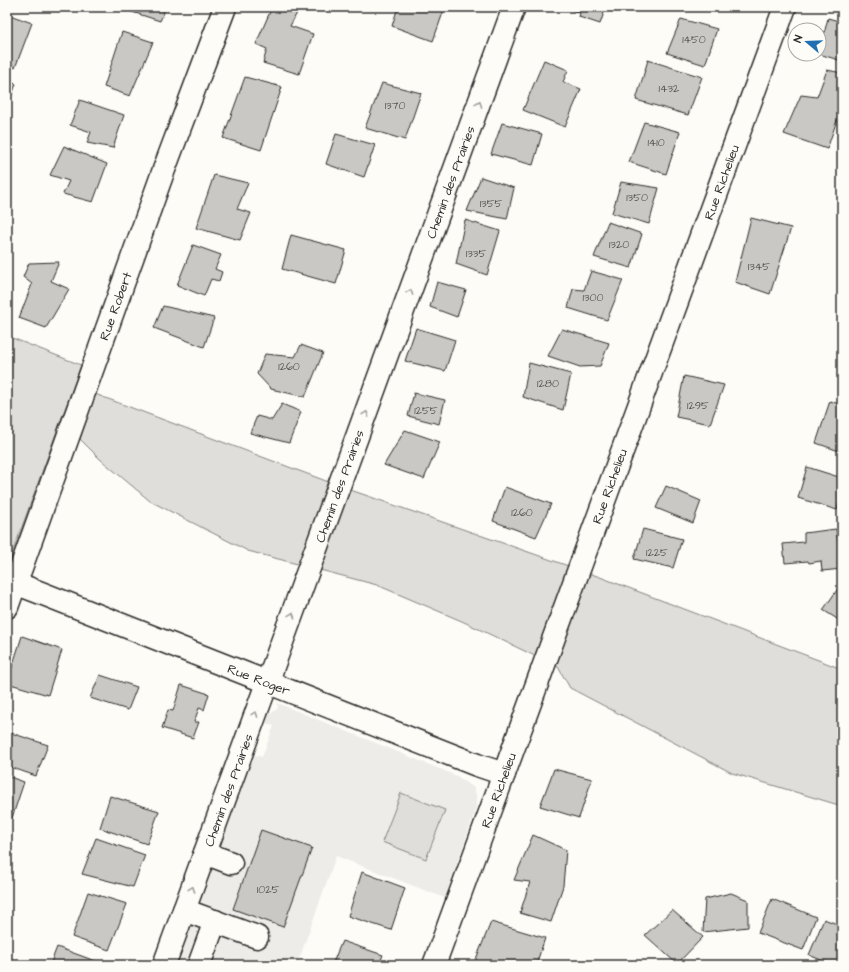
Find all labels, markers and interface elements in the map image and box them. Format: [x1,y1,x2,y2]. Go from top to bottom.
north arrow [787,22,827,62]
house number: 1450 [682,32,706,47]
text: N [790,33,806,45]
house number: 1432 [659,81,680,96]
house number: 1370 [385,98,405,113]
one-way arrow [474,100,482,107]
street label: Chemin des Prairies [422,123,480,241]
house number: 1410 [647,135,665,150]
street label: Rue Richelieu [700,142,744,222]
house number: 1350 [626,190,648,205]
house number: 1355 [480,196,502,211]
house number: 1320 [609,237,629,252]
house number: 1335 [466,246,486,261]
house number: 1345 [748,259,770,274]
street label: Rue Robert [95,269,137,343]
one-way arrow [406,288,414,295]
house number: 1300 [583,290,603,305]
house number: 1260 [278,359,300,374]
house number: 1280 [537,376,559,391]
house number: 1295 [687,398,709,413]
house number: 1255 [414,403,438,418]
one-way arrow [361,410,369,417]
street label: Chemin des Prairies [311,427,369,545]
street label: Rue Richelieu [588,446,632,526]
house number: 1260 [511,505,533,520]
house number: 1225 [646,545,668,560]
one-way arrow [288,611,296,618]
street label: Rue Roger [224,660,292,701]
one-way arrow [251,711,259,718]
street label: Chemin des Prairies [200,731,258,849]
street label: Rue Richelieu [477,750,521,830]
house number: 1025 [257,882,279,897]
one-way arrow [187,886,195,893]

